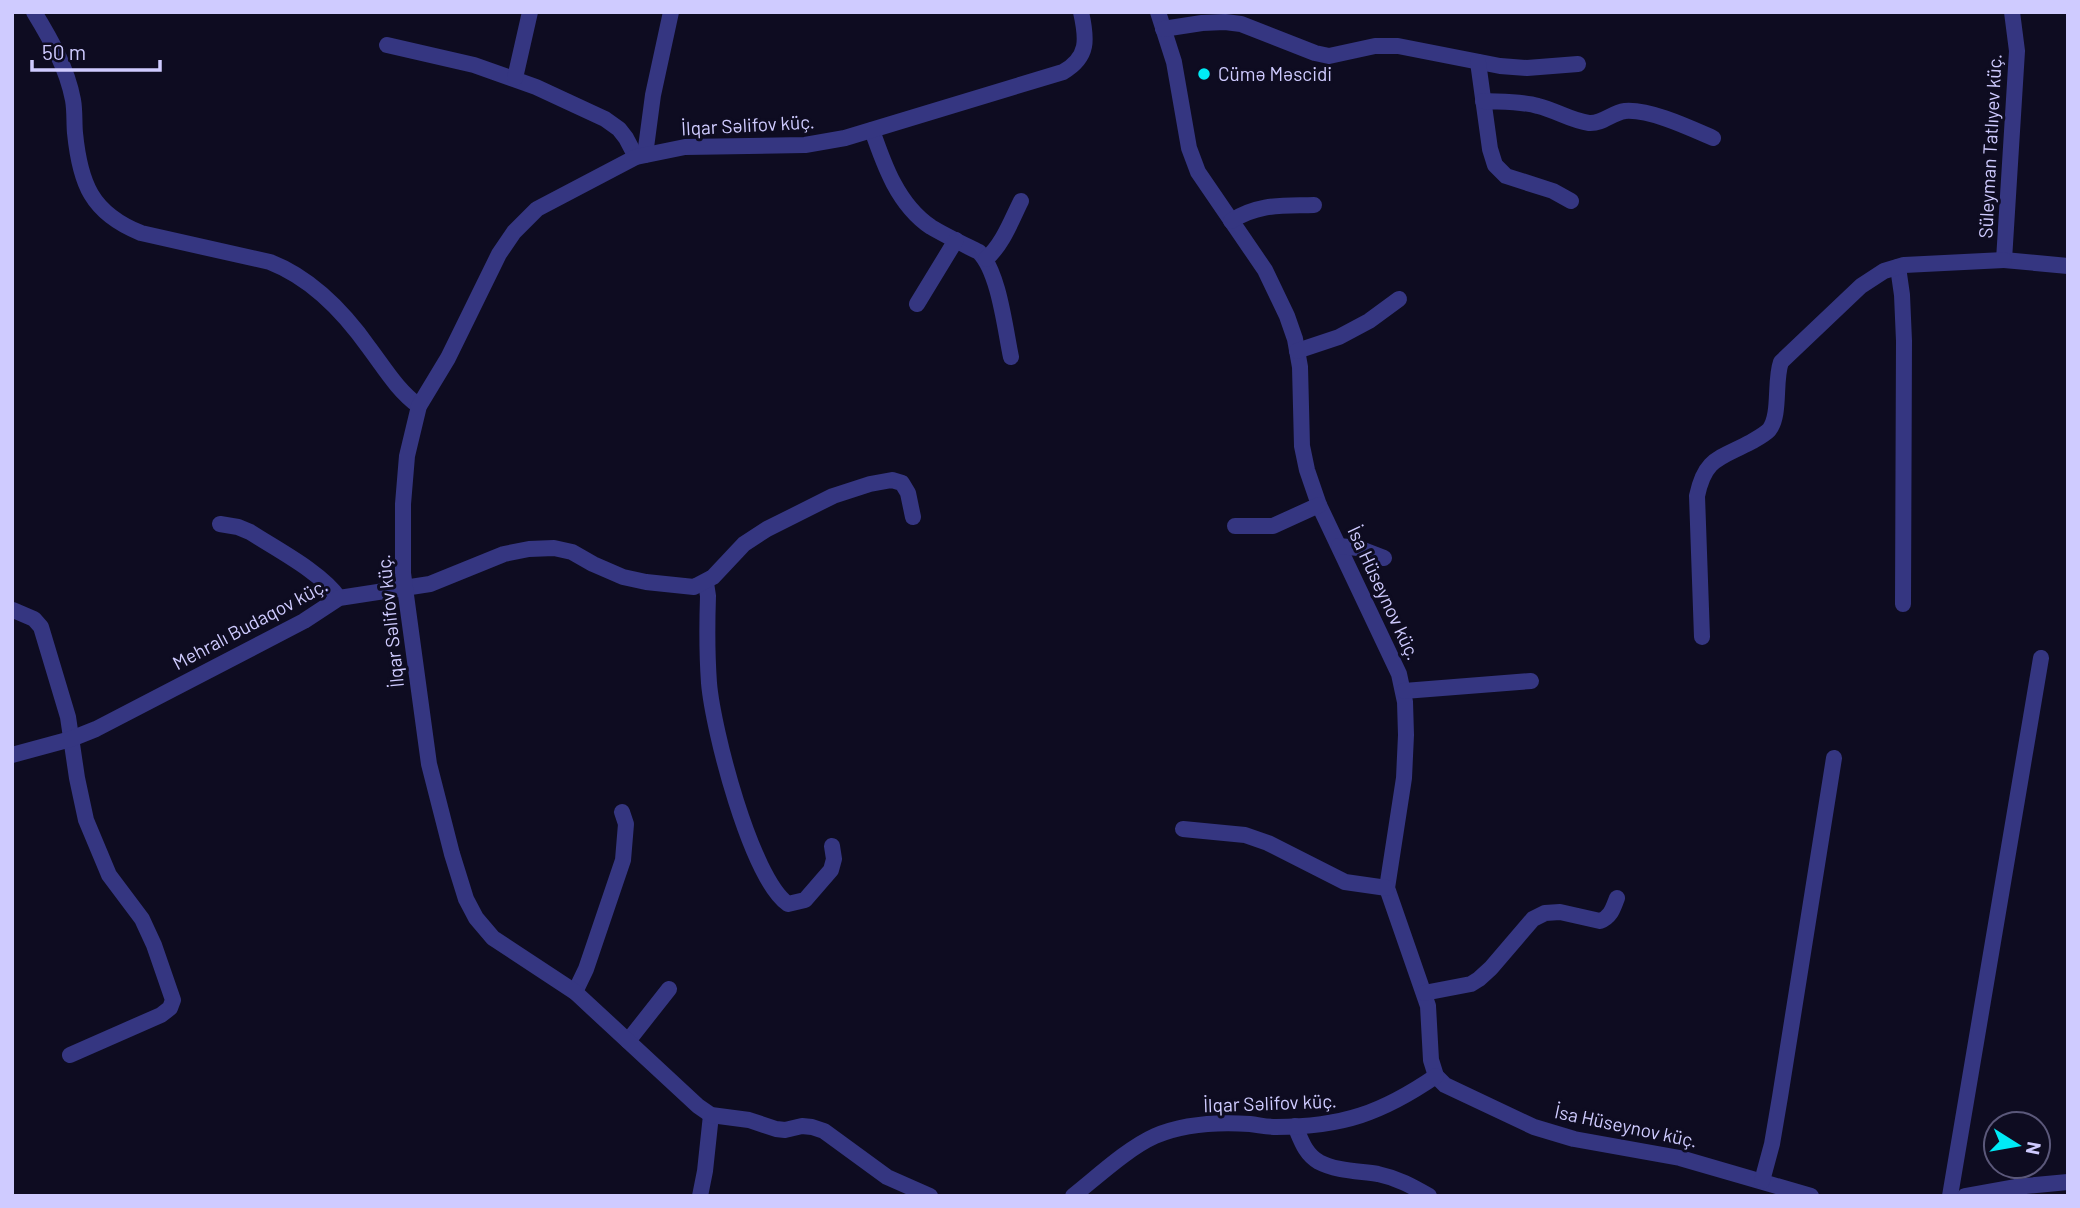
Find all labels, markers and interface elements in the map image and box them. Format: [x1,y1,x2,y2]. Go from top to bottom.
scale bar [32,28,159,72]
text: 50 m [42,39,86,64]
street label: Süleyman Tatlıyev küç. [1973,53,2006,239]
place label: Cümə Məscidi [1218,62,1332,85]
marker: Cümə Məscidi [1196,66,1212,82]
street label: İlqar Səlifov küç. [681,110,815,139]
street label: İsa Hüseynov küç. [1343,522,1426,664]
street label: İlqar Səlifov küç. [371,553,408,689]
street label: Mehralı Budaqov küç. [168,573,331,674]
street label: İlqar Səlifov küç. [1203,1089,1337,1116]
street label: İsa Hüseynov küç. [1553,1099,1700,1152]
north arrow [1982,1110,2052,1180]
text: N [2022,1140,2047,1157]

